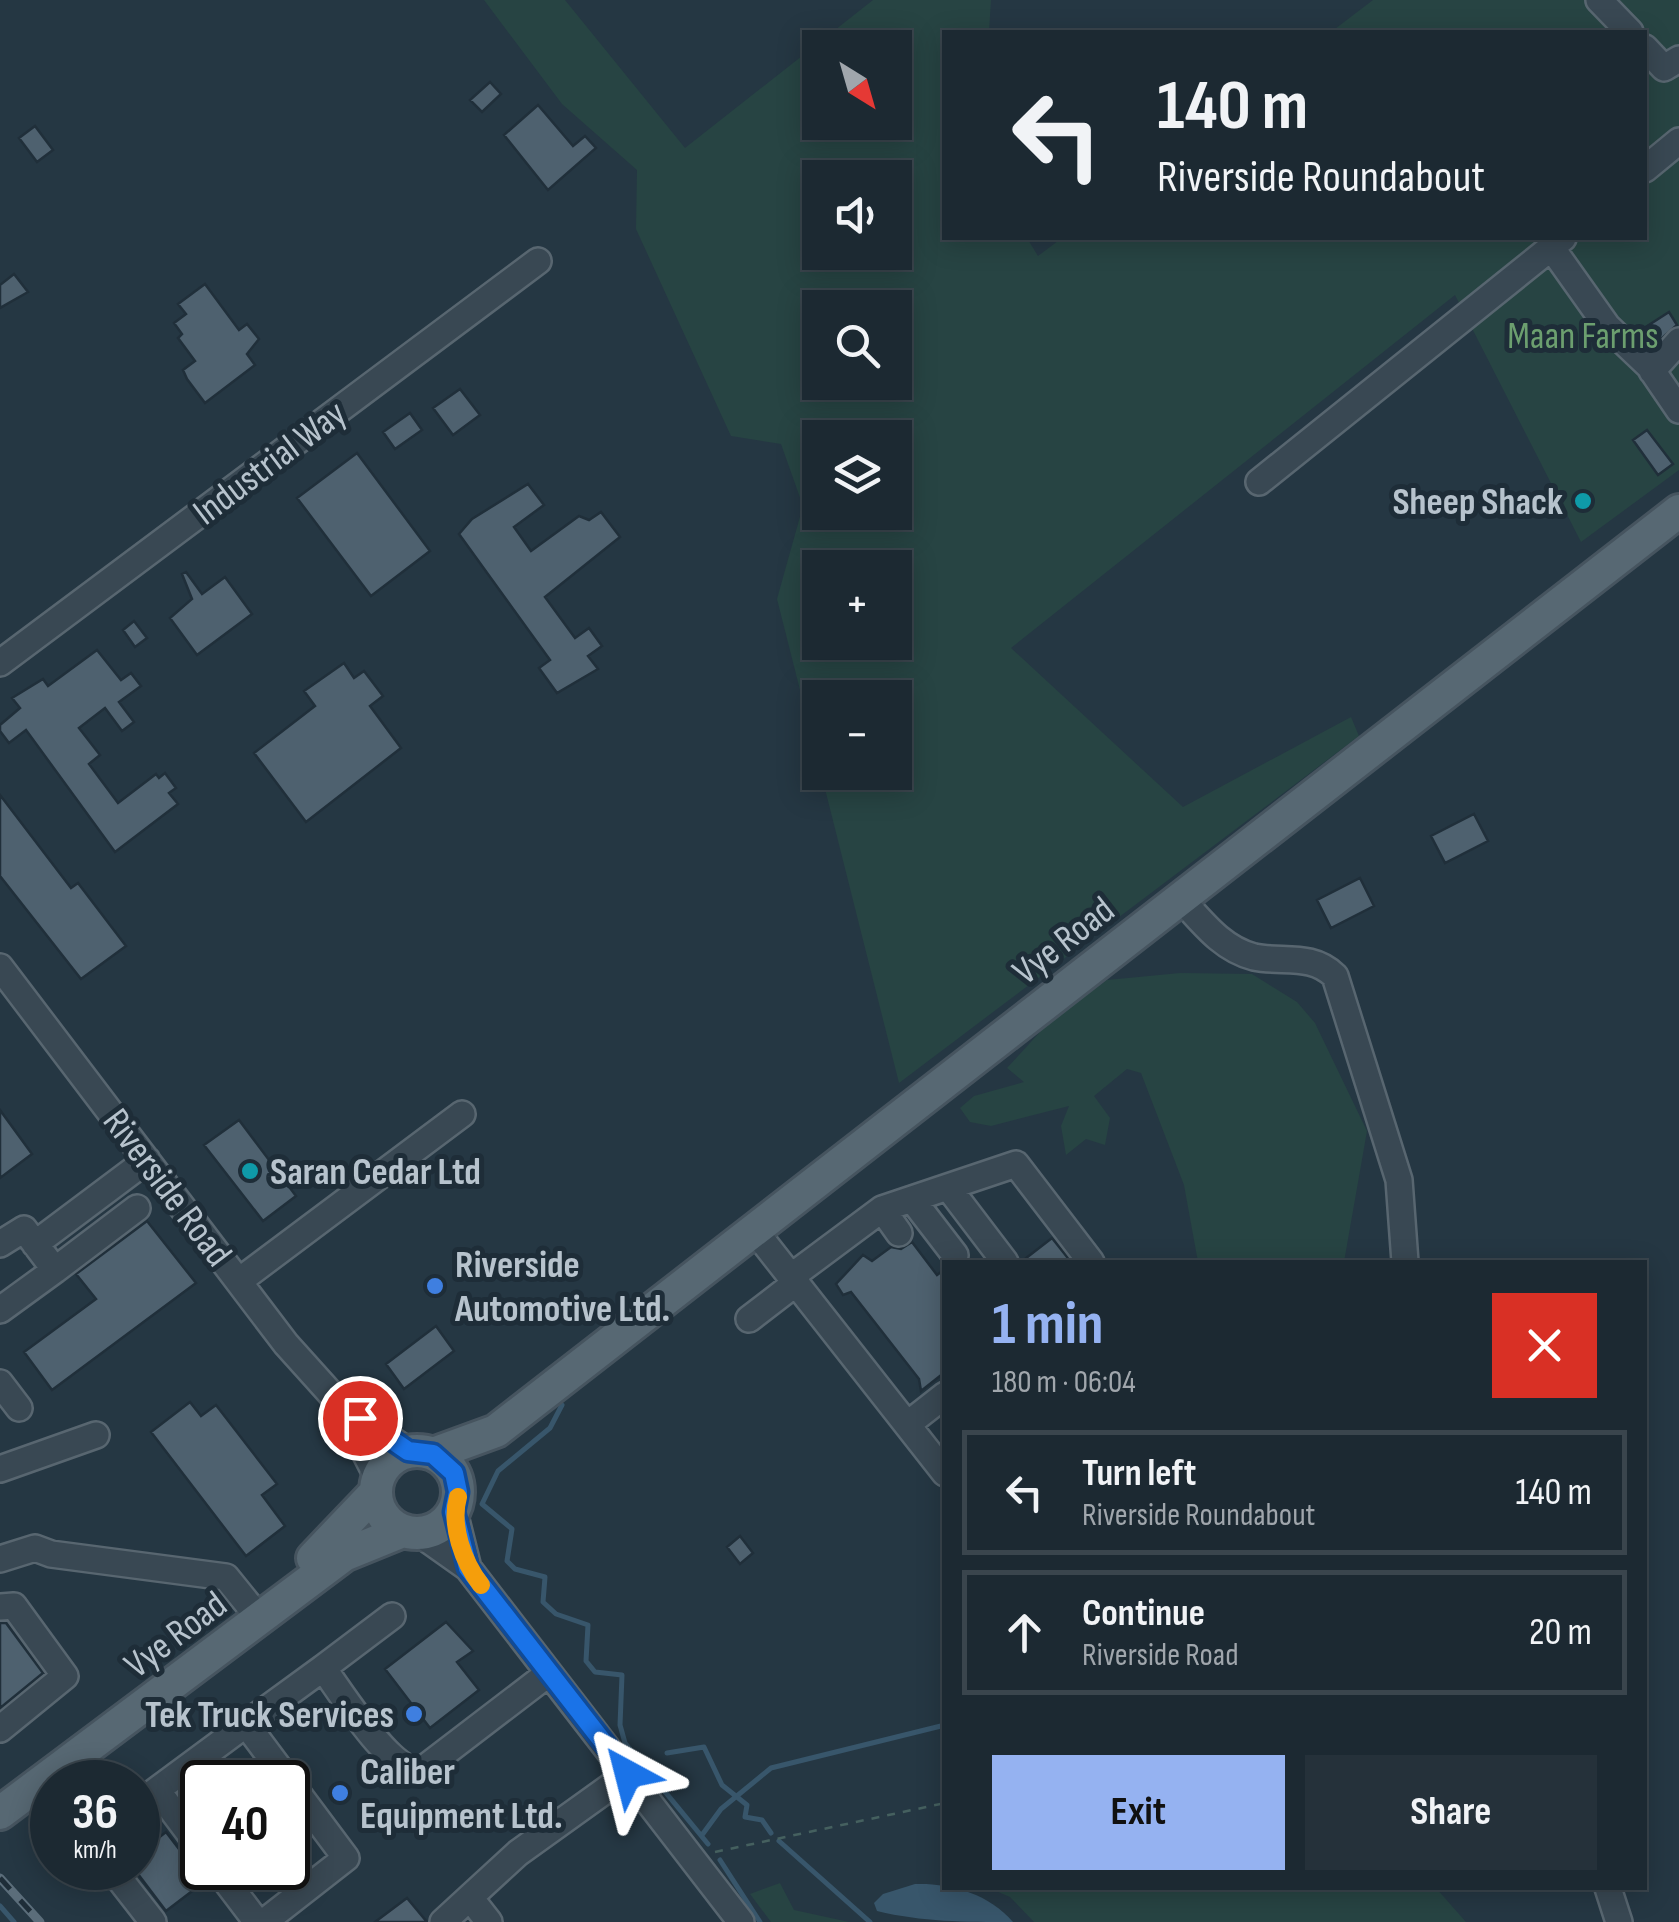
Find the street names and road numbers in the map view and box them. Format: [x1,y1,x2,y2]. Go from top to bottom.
street label: Industrial Way [185,391,355,535]
street label: Vye Road [1004,888,1124,995]
street label: Riverside Road [93,1100,241,1276]
street label: Vye Road [116,1582,236,1688]

